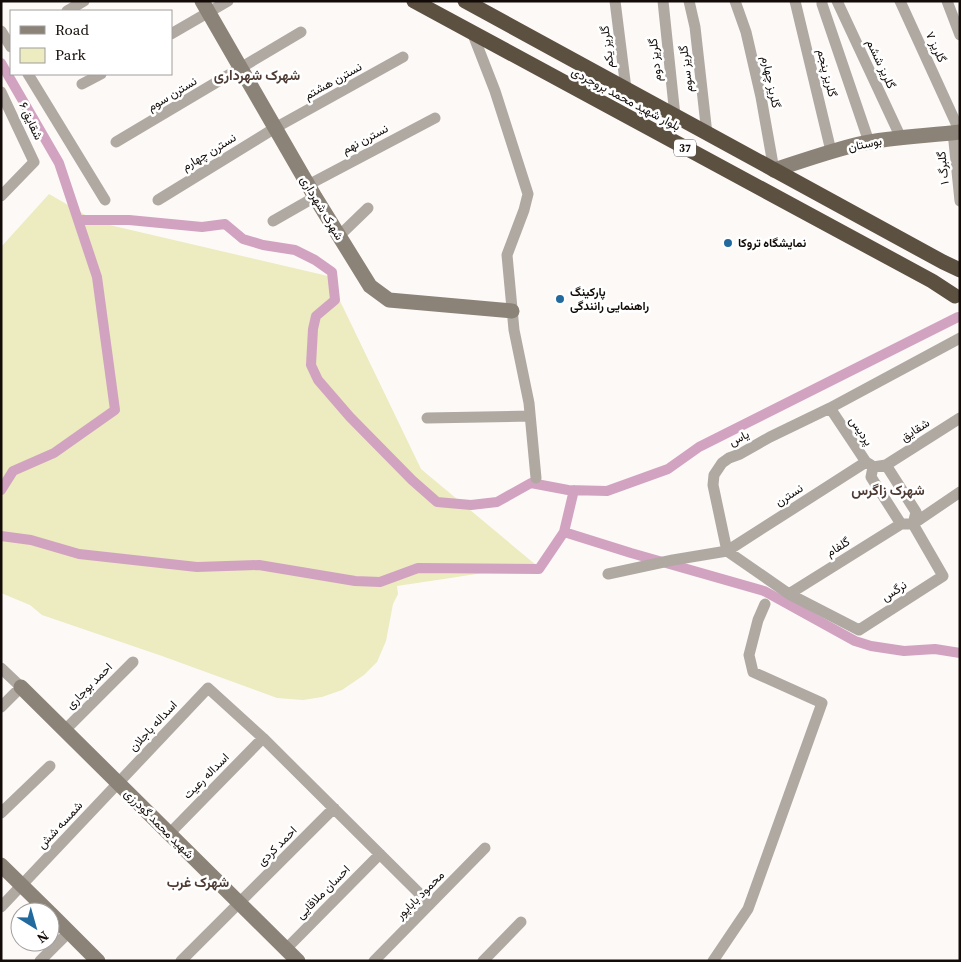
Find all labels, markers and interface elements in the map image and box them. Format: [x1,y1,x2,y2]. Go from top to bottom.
legend [10,10,172,75]
text: Road [55,19,89,40]
street label: گلریز یکم [596,25,618,69]
street label: گلریز ۷ [922,29,950,65]
street label: گلریز دوم [645,37,665,83]
street label: گلریز ششم [863,37,899,91]
text: Park [55,44,87,65]
street label: گلریز سوم [675,45,697,93]
street label: گلریز پنجم [813,47,841,99]
street label: گلریز چهارم [758,54,784,110]
street label: نسترن هشتم [301,59,365,103]
street label: بلوار شهید محمد بروجردی [569,63,683,135]
district label: شهرک شهرداری [214,65,300,85]
street label: نسترن سوم [144,73,200,115]
street label: شقایق ۶ [15,99,47,143]
street label: نسترن نهم [339,120,391,158]
street label: نسترن چهارم [179,130,239,174]
street label: بوستان [847,133,883,155]
road number: 37 [674,140,696,156]
street label: گلبرگ ۱ [933,150,953,186]
street label: شهرک شهرداری [296,173,348,243]
place label: نمایشگاه تروکا [738,235,807,251]
marker: نمایشگاه تروکا [722,237,734,249]
place label: پارکینگ راهنمایی رانندگی [570,284,649,314]
marker: پارکینگ راهنمایی رانندگی [554,293,566,305]
street label: پردیس [845,413,877,449]
street label: شقایق [897,415,933,445]
street label: یاس [726,426,752,450]
street label: نسترن [772,480,806,510]
district label: شهرک زاگرس [851,480,925,500]
street label: گلفام [823,533,853,561]
street label: نرگس [878,577,910,605]
street label: احمد بوجاری [62,659,116,713]
street label: اسداله باجلان [125,697,181,755]
street label: اسداله رعیت [180,750,232,802]
street label: شهید محمد گودرزی [121,786,197,862]
street label: شمسه شش [34,798,86,852]
street label: احمد کردی [254,823,300,869]
street label: احسان ملاقایی [292,861,354,923]
street label: محمود باباپور [392,867,448,923]
district label: شهرک غرب [167,872,229,892]
north arrow [10,902,60,952]
text: N [33,926,53,948]

